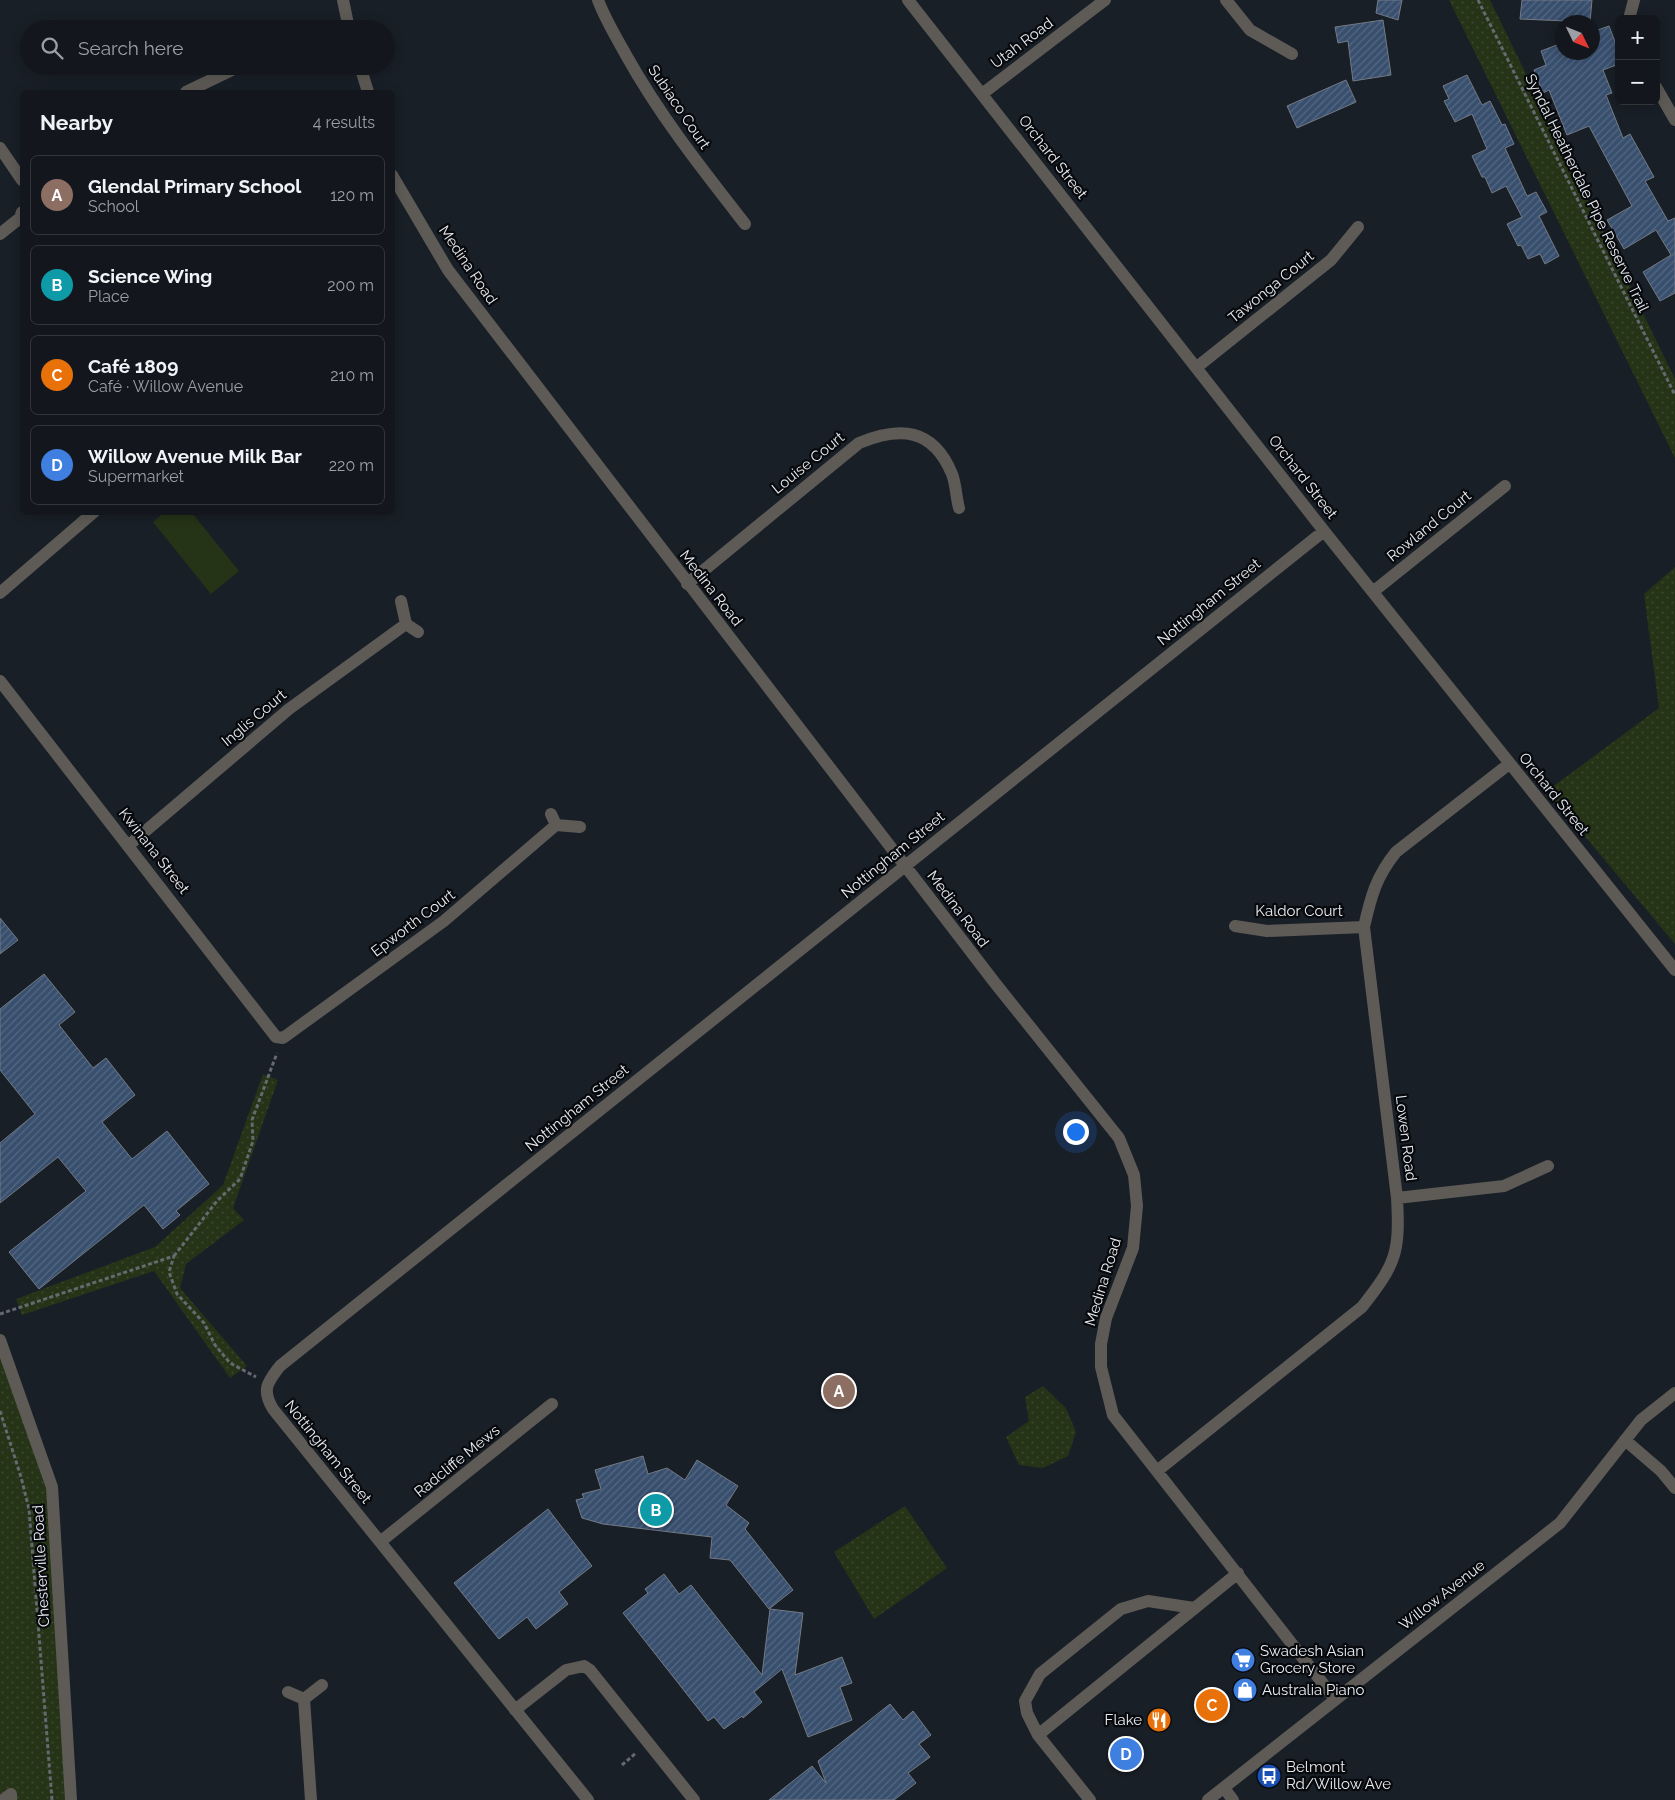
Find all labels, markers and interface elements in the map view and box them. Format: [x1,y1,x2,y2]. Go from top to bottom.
street label: Utah Road [987,14,1057,72]
north arrow [1555,15,1600,60]
map controls [1615,15,1660,105]
button: + [1615,15,1660,60]
search box [20,20,395,75]
icon: search [38,34,66,62]
text: Search here [78,37,184,59]
button: − [1615,60,1660,105]
street label: Subiaco Court [644,61,714,153]
street label: Syndal Heatherdale Pipe Reserve Trail [1521,71,1653,316]
text: Nearby [40,110,113,135]
street label: Orchard Street [1015,112,1091,202]
text: 4 results [313,113,375,132]
text: Glendal Primary School [88,175,301,197]
text: A [52,186,62,205]
text: 120 m [330,186,374,205]
text: School [88,197,139,216]
street label: Medina Road [435,222,501,308]
street label: Tawonga Court [1225,247,1317,327]
text: Science Wing [88,265,212,287]
text: B [52,276,62,295]
text: 200 m [327,276,374,295]
text: Place [88,287,129,306]
text: Café 1809 [88,355,178,377]
text: C [52,366,62,385]
text: 210 m [330,366,374,385]
text: Café · Willow Avenue [88,377,243,396]
street label: Louise Court [768,428,848,498]
street label: Orchard Street [1265,432,1341,522]
text: Willow Avenue Milk Bar [88,445,302,467]
text: D [51,456,63,475]
text: 220 m [329,456,374,475]
text: Supermarket [88,467,184,486]
street label: Rowland Court [1383,487,1475,565]
street label: Medina Road [676,547,746,629]
street label: Nottingham Street [1154,555,1264,649]
street label: Inglis Court [218,686,290,750]
street label: Orchard Street [1515,749,1593,839]
street label: Kwinana Street [115,805,193,897]
street label: Nottingham Street [838,808,948,902]
street label: Medina Road [923,867,993,951]
street label: Epworth Court [368,886,458,960]
street label: Kaldor Court [1255,902,1343,920]
street label: Nottingham Street [522,1061,632,1155]
street label: Lowen Road [1392,1094,1420,1182]
your location [1063,1119,1089,1145]
street label: Medina Road [1081,1236,1125,1328]
pin: A [823,1372,855,1410]
street label: Nottingham Street [281,1397,375,1507]
street label: Radcliffe Mews [411,1421,503,1501]
pin: B [640,1491,672,1529]
street label: Chesterville Road [29,1505,53,1627]
street label: Willow Avenue [1396,1556,1488,1634]
place label: Swadesh Asian Grocery Store [1260,1642,1364,1677]
supermarket icon: Swadesh Asian Grocery Store [1230,1647,1256,1673]
shop icon: Australia Piano [1232,1677,1258,1703]
place label: Australia Piano [1262,1681,1364,1699]
pin: C [1196,1686,1228,1724]
restaurant icon: Flake [1146,1707,1172,1733]
place label: Flake [1105,1711,1142,1729]
pin: D [1110,1735,1142,1773]
place label: Belmont Rd/Willow Ave [1286,1758,1391,1793]
bus stop icon: Belmont Rd/Willow Ave [1256,1763,1282,1789]

